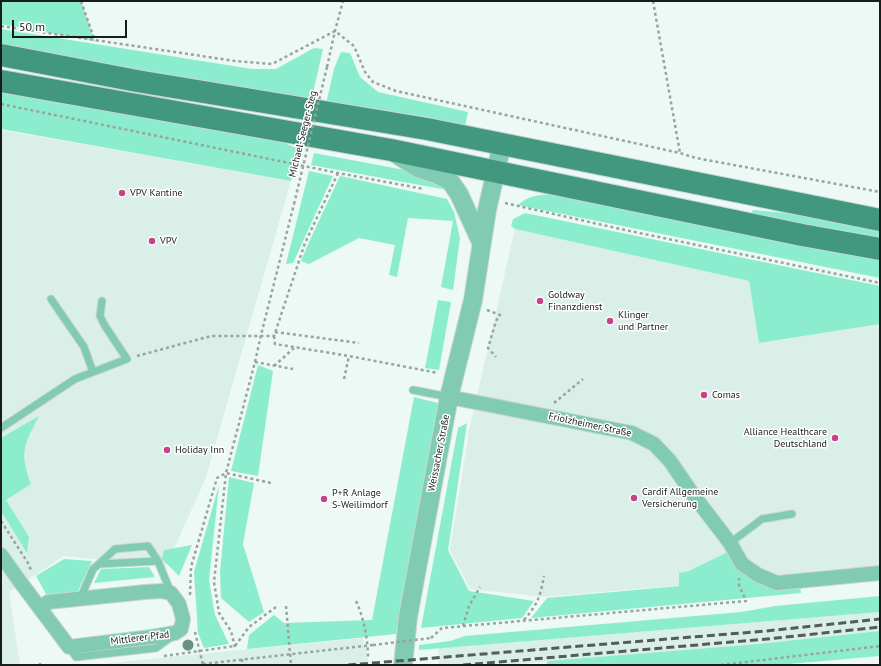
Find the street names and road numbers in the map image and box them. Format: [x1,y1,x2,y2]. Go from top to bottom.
street label: Michael-Seeger-Steg [286,89,320,179]
street label: Friolzheimer Straße [547,410,633,440]
street label: Weissacher Straße [426,413,452,493]
street label: Mittlerer Pfad [110,628,170,648]

